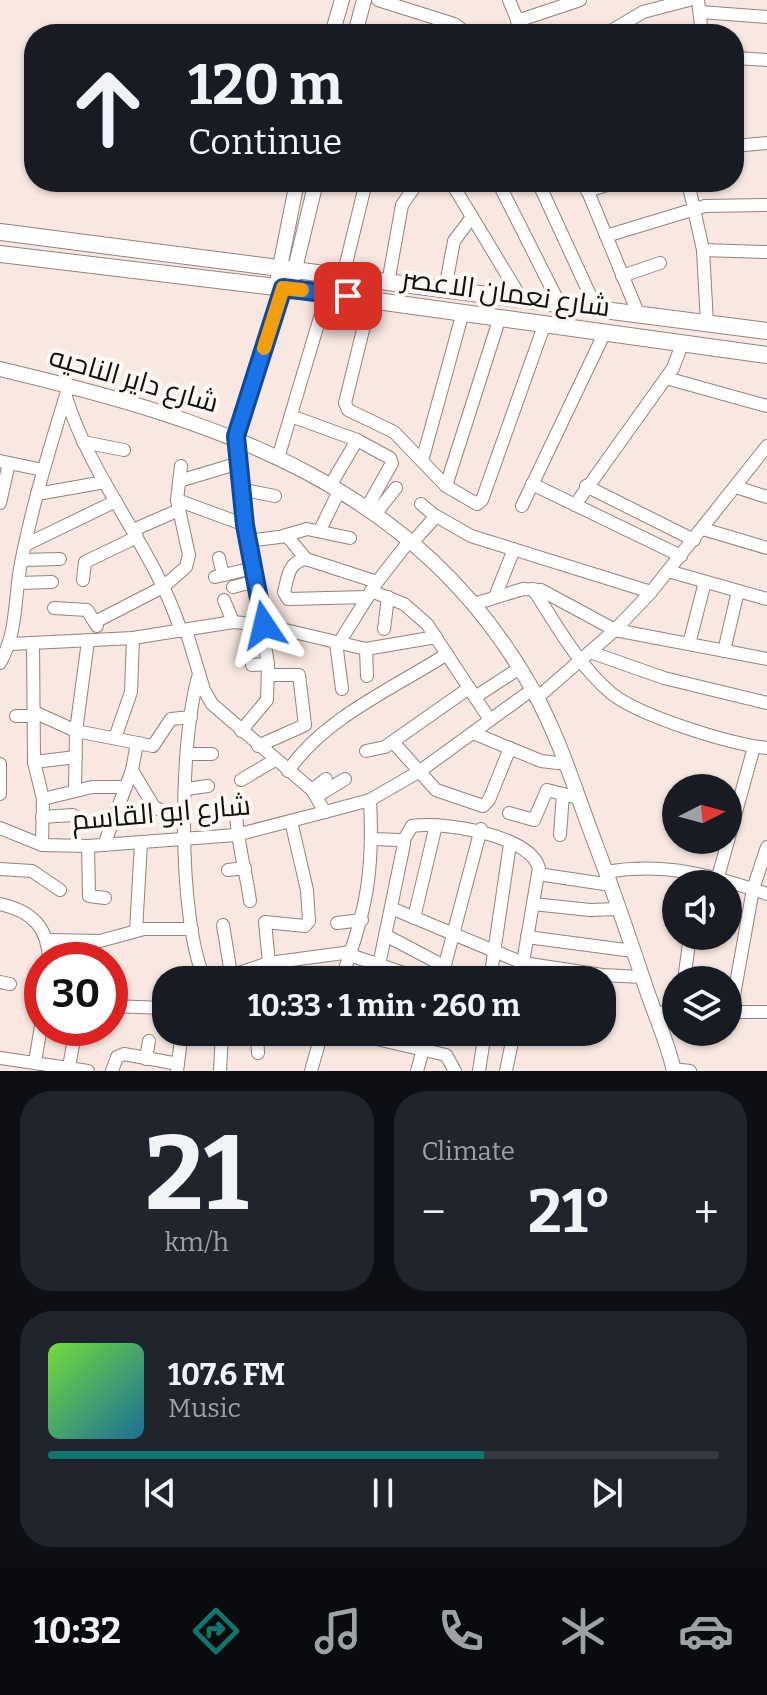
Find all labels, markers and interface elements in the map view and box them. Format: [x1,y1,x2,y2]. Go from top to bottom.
text: 120 m [188,52,343,119]
icon: ahead [56,56,160,160]
text: Continue [188,120,342,164]
street label: شارع نعمان الاعصر [397,261,612,325]
pin [314,262,382,330]
icon: arrive [326,274,370,318]
street label: شارع داير الناحيه [45,340,222,421]
position arrow [222,583,306,667]
north arrow [662,774,742,854]
map controls [662,774,742,1046]
street label: شارع ابو القاسم [70,788,252,840]
button: sound [662,870,742,950]
speed limit sign: 30 [24,942,128,1046]
button: layers [662,966,742,1046]
text: 10:33 · 1 min · 260 m [248,988,520,1024]
text: 21 [145,1112,248,1237]
text: Climate [422,1136,515,1167]
text: 21° [528,1176,612,1248]
text: − [422,1186,446,1239]
text: + [694,1186,719,1239]
text: km/h [165,1227,229,1258]
text: 107.6 FM [168,1357,285,1393]
text: Music [168,1393,241,1424]
icon: previous [138,1471,182,1515]
icon: pause [361,1471,405,1515]
icon: next [585,1471,629,1515]
icon: directions [188,1603,244,1659]
icon: music [310,1603,366,1659]
icon: phone [433,1603,489,1659]
icon: climate [555,1603,611,1659]
icon: car [678,1603,734,1659]
text: 10:32 [33,1609,121,1653]

